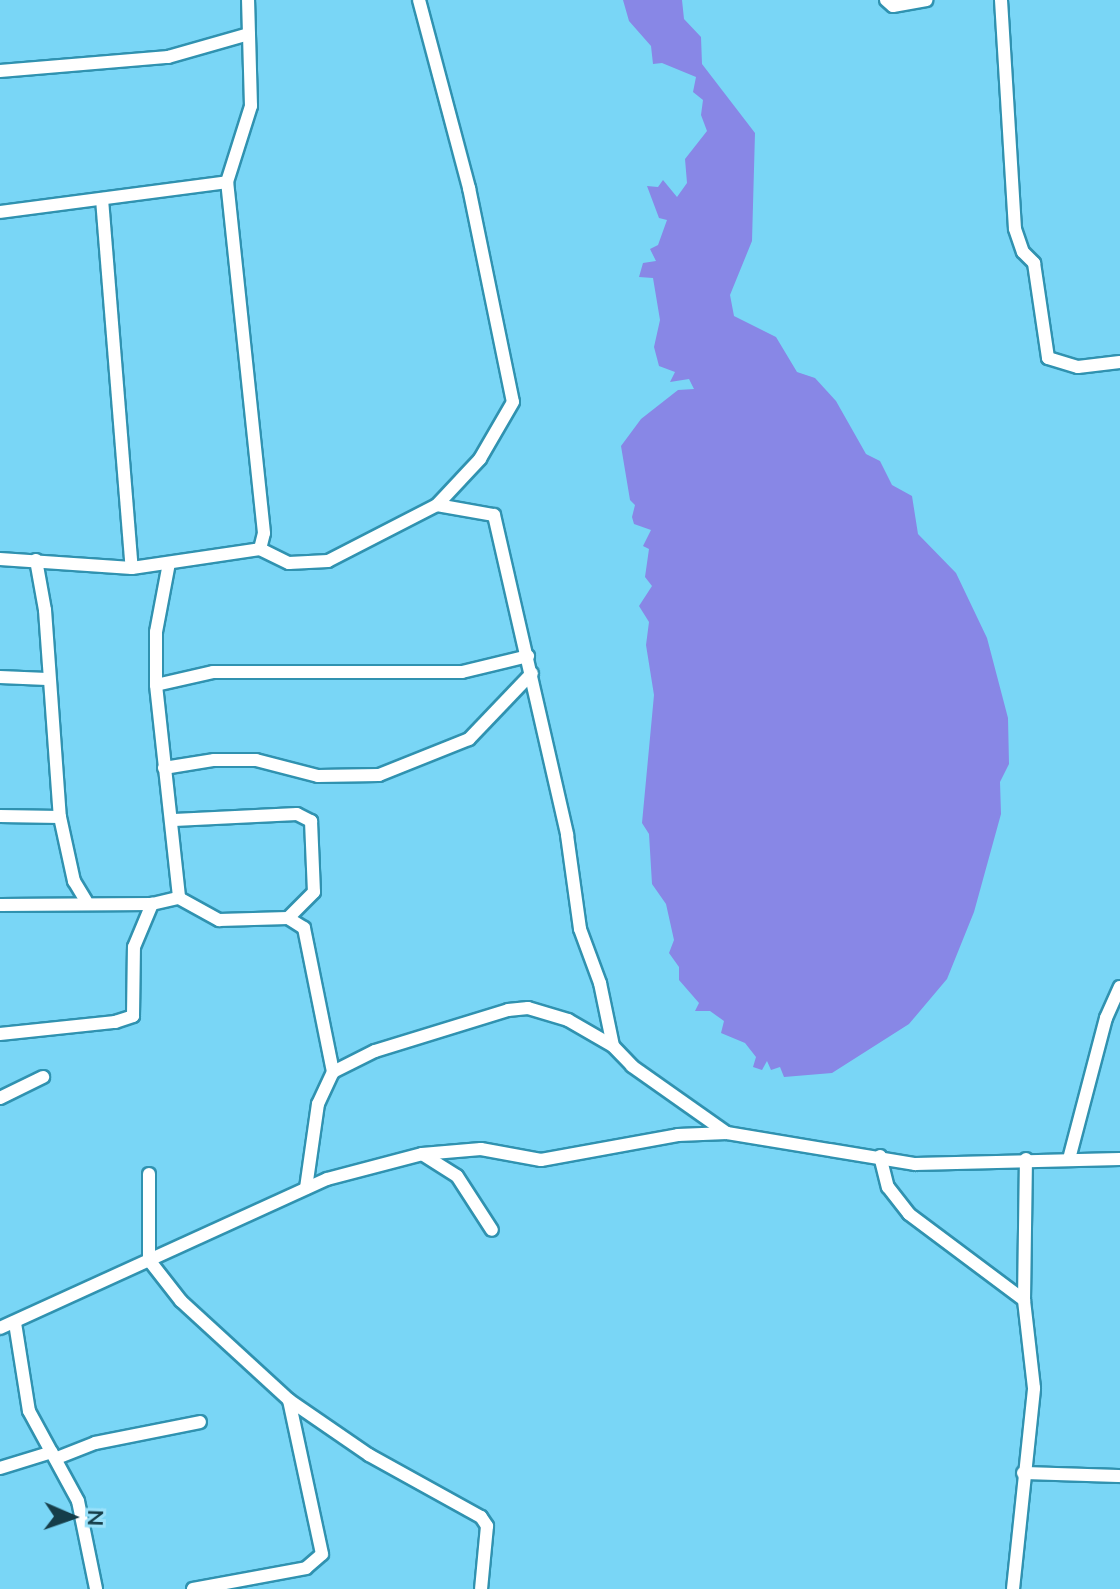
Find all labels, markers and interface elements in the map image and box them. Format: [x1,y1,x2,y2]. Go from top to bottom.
north arrow [32,1477,112,1557]
text: N [82,1509,110,1527]

